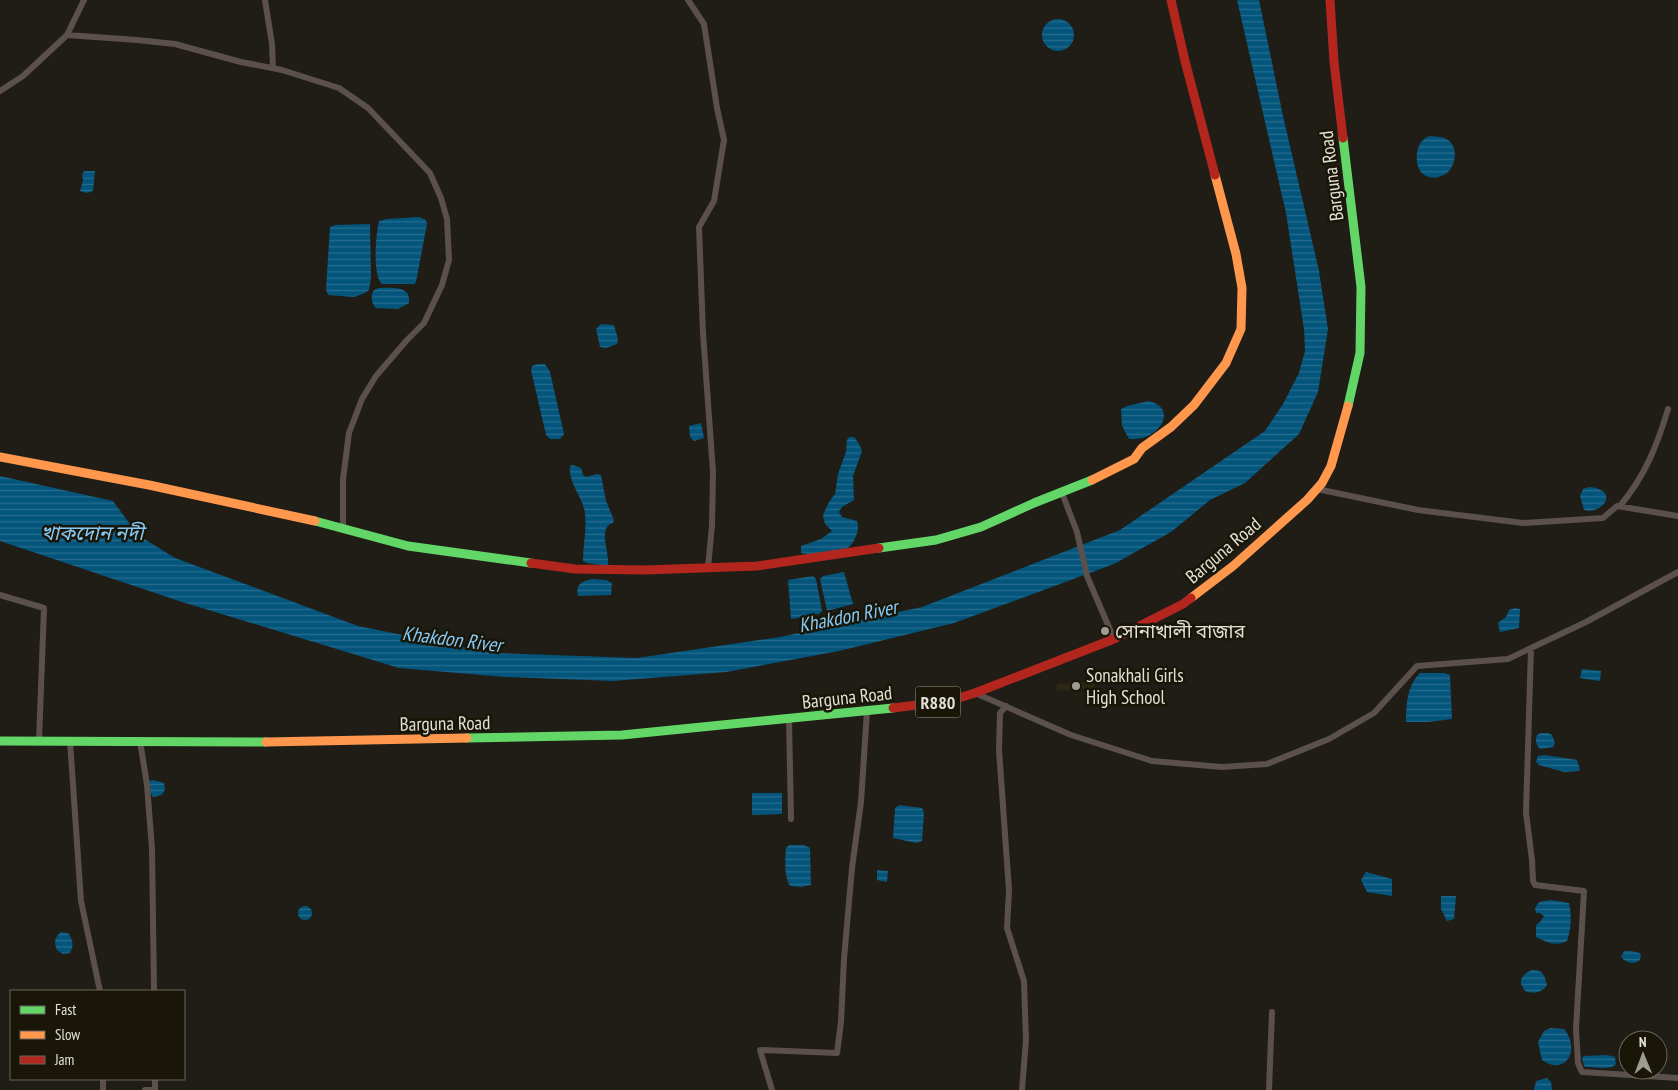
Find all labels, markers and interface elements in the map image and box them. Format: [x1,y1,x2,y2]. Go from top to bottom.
street label: Barguna Road [1314,130,1348,222]
street label: Barguna Road [1181,512,1265,588]
water label: খাকদোন নদী [41,520,147,546]
water label: Khakdon River [796,593,902,638]
place label: সোনাখালী বাজার [1115,619,1246,643]
water label: Khakdon River [401,620,506,658]
marker: সোনাখালী বাজার [1099,625,1111,637]
place label: Sonakhali Girls High School [1086,663,1184,709]
street label: Barguna Road [801,680,893,714]
marker: Sonakhali Girls High School [1070,680,1082,692]
road number: R880 [916,686,960,718]
street label: Barguna Road [400,710,490,736]
legend [10,990,185,1080]
text: Fast [55,1000,76,1019]
text: Slow [55,1025,80,1044]
north arrow [1618,1030,1668,1080]
text: N [1639,1033,1647,1051]
text: Jam [54,1050,74,1069]

